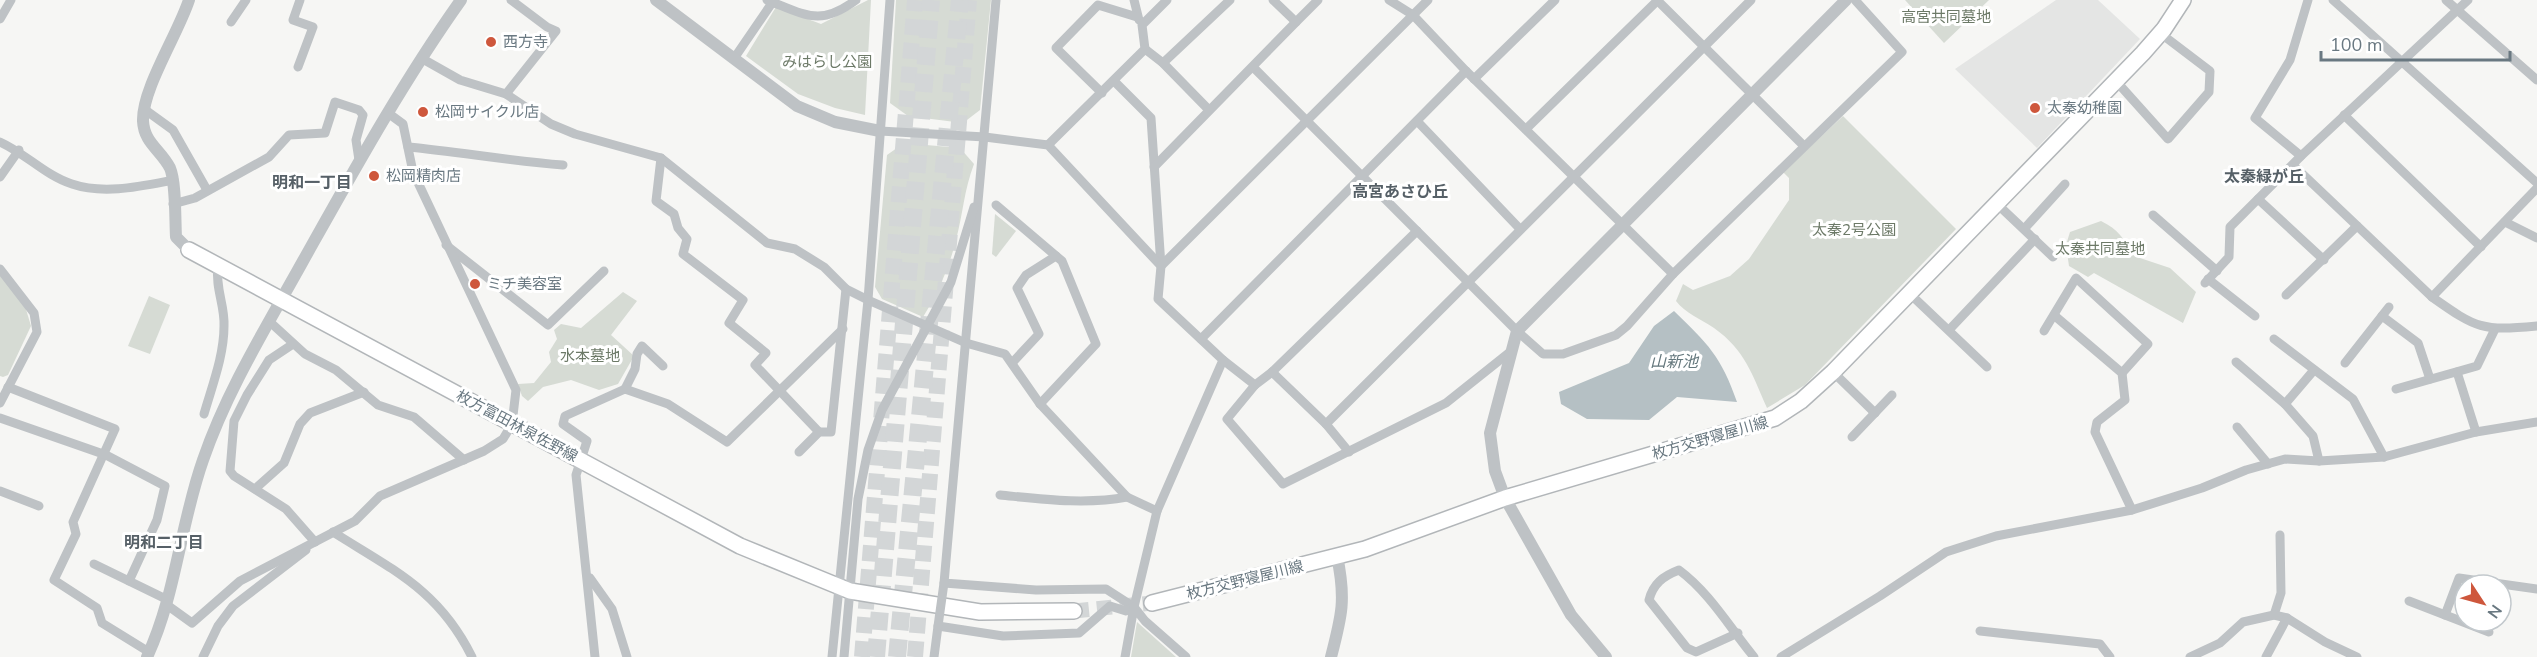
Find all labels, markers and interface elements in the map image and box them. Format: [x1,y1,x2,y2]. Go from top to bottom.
park label: 高宮共同墓地 [1901,7,1991,27]
scale bar [2321,24,2510,62]
place label: 西方寺 [503,32,548,52]
text: 100 m [2330,33,2382,57]
marker: 西方寺 [484,35,498,49]
park label: みはらし公園 [782,52,872,72]
place label: 太秦幼稚園 [2047,98,2122,118]
marker: 太秦幼稚園 [2028,101,2042,115]
place label: 松岡サイクル店 [435,102,539,122]
marker: 松岡サイクル店 [416,105,430,119]
place label: 松岡精肉店 [386,166,461,186]
district label: 太秦緑が丘 [2224,166,2304,188]
marker: 松岡精肉店 [367,169,381,183]
district label: 明和一丁目 [272,172,352,194]
district label: 高宮あさひ丘 [1352,181,1448,203]
park label: 太秦2号公園 [1812,220,1896,240]
park label: 太秦共同墓地 [2055,239,2145,259]
place label: ミチ美容室 [487,274,562,294]
marker: ミチ美容室 [468,277,482,291]
park label: 水本墓地 [560,346,620,366]
water label: 山新池 [1650,351,1700,373]
street label: 枚方富田林泉佐野線 [453,385,581,467]
street label: 枚方交野寝屋川線 [1650,412,1770,464]
district label: 明和二丁目 [124,532,204,554]
street label: 枚方交野寝屋川線 [1184,556,1306,604]
north arrow [2453,573,2513,633]
text: N [2482,600,2507,623]

